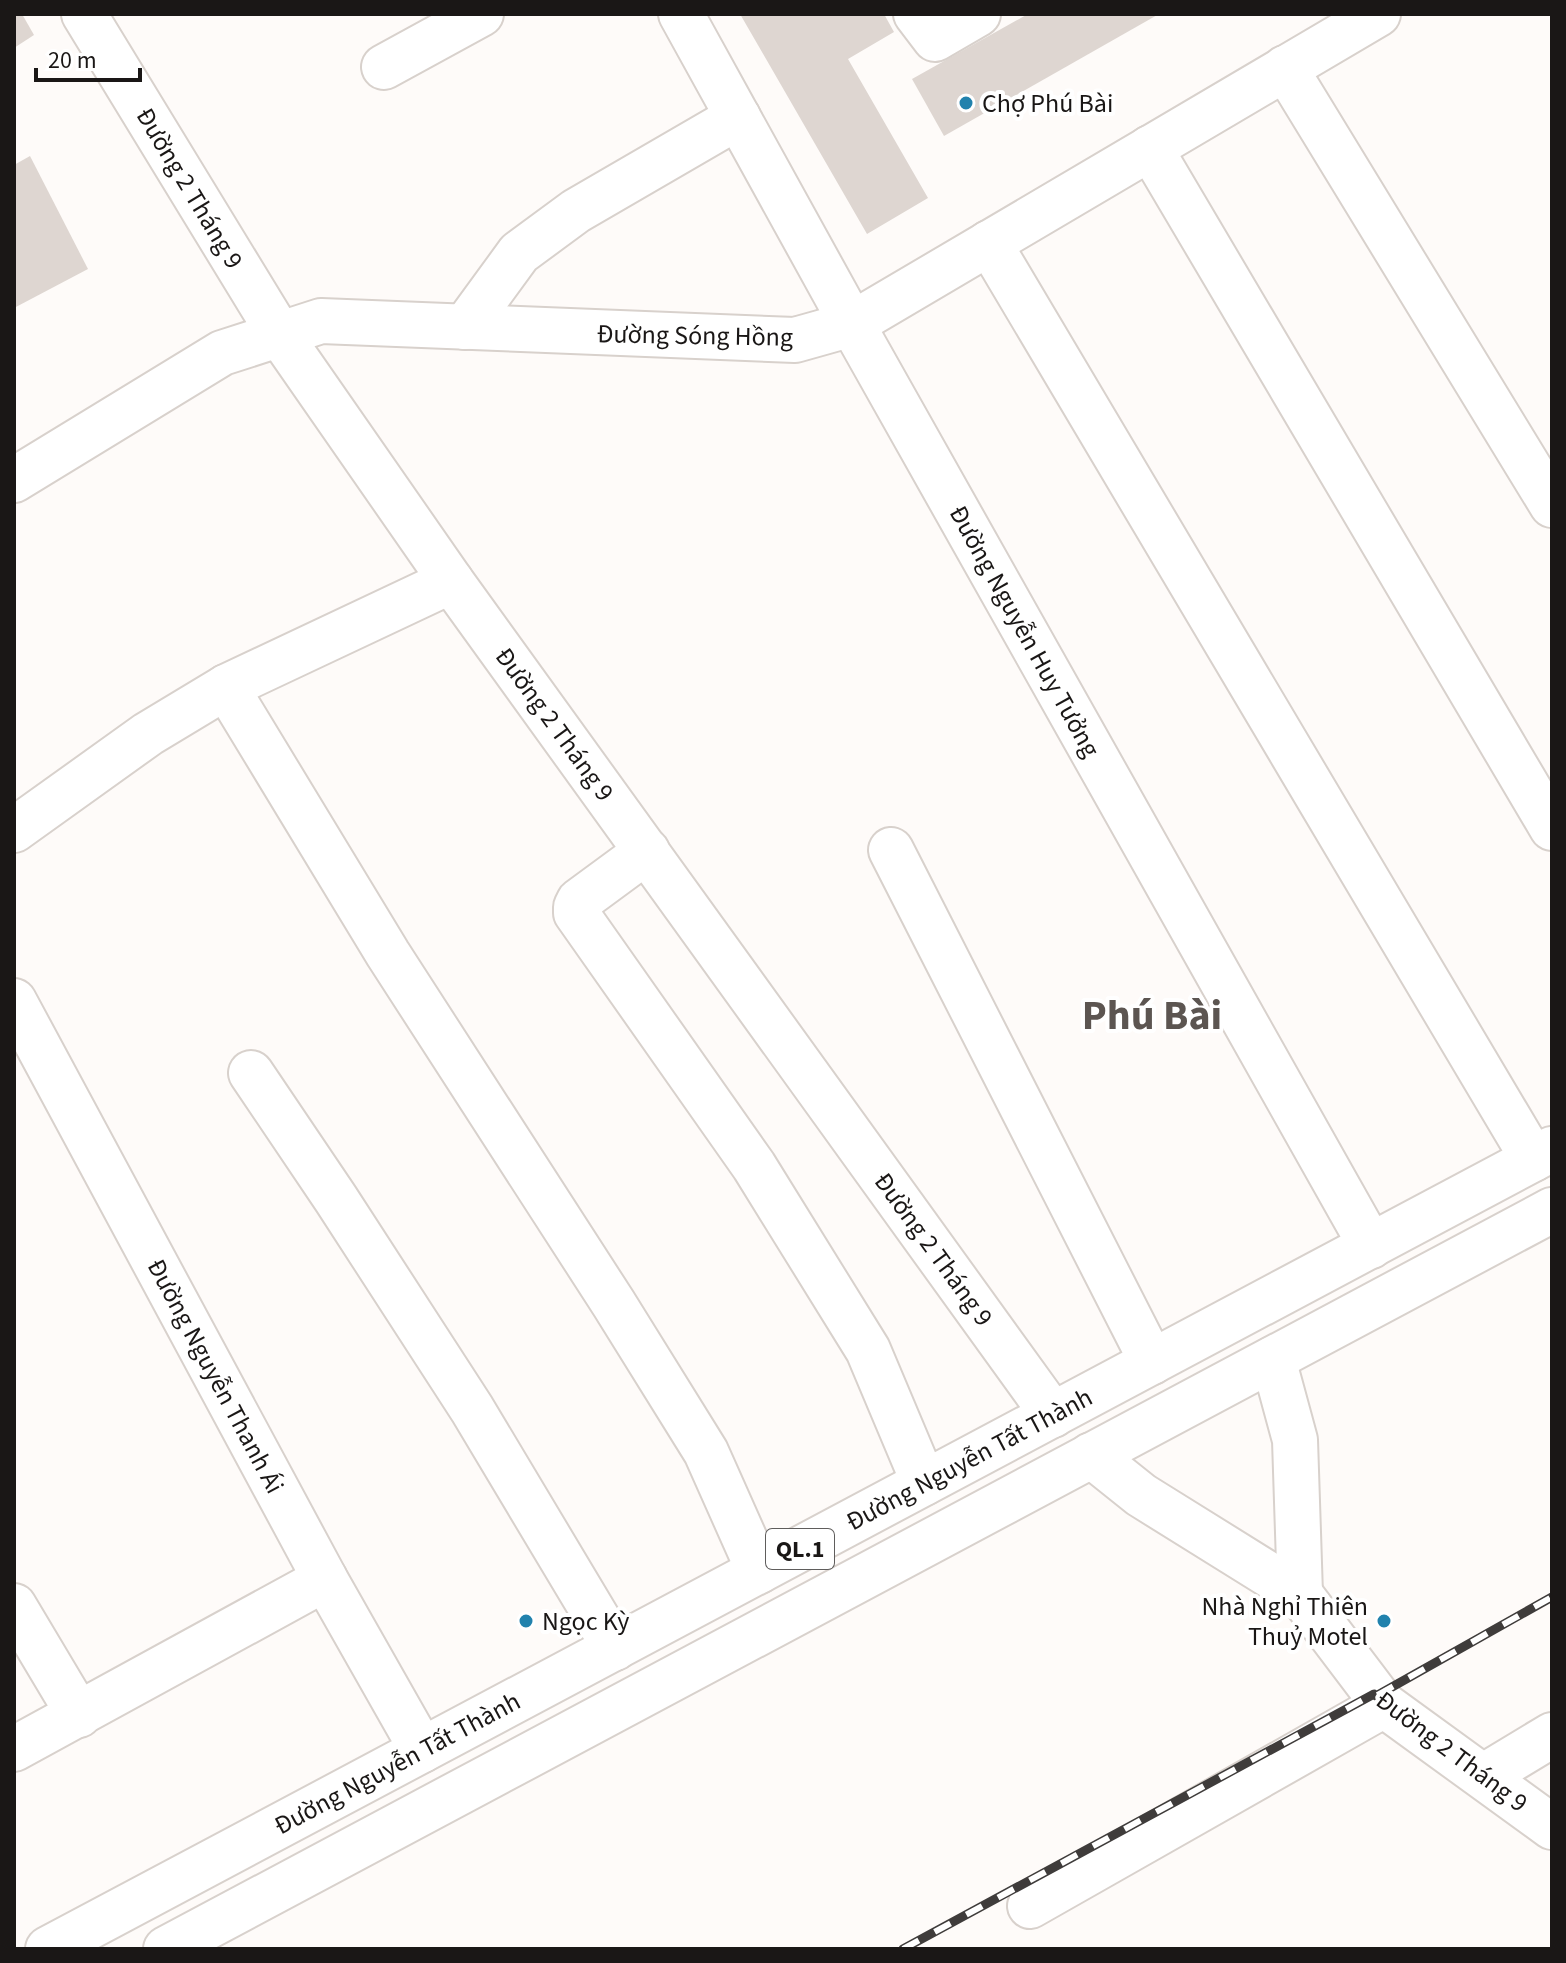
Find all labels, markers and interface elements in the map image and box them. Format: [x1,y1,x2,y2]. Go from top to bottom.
scale bar [36,32,140,82]
text: 20 m [48,43,97,78]
place label: Chợ Phú Bài [982,85,1113,122]
marker: Chợ Phú Bài [957,94,975,112]
street label: Đường 2 Tháng 9 [127,101,252,276]
street label: Đường Sóng Hồng [597,315,793,356]
street label: Đường Nguyễn Huy Tưởng [940,499,1109,764]
street label: Đường 2 Tháng 9 [486,640,623,809]
district label: Phú Bài [1082,986,1222,1046]
street label: Đường 2 Tháng 9 [865,1165,1002,1334]
street label: Đường Nguyễn Thanh Ái [138,1252,293,1500]
street label: Đường Nguyễn Tất Thành [840,1379,1099,1540]
road number: QL.1 [766,1529,834,1569]
place label: Nhà Nghỉ Thiên Thuỷ Motel [1201,1588,1368,1655]
place label: Ngọc Kỳ [542,1603,629,1640]
marker: Ngọc Kỳ [517,1612,535,1630]
marker: Nhà Nghỉ Thiên Thuỷ Motel [1375,1612,1393,1630]
street label: Đường 2 Tháng 9 [1368,1682,1536,1821]
street label: Đường Nguyễn Tất Thành [268,1683,527,1844]

